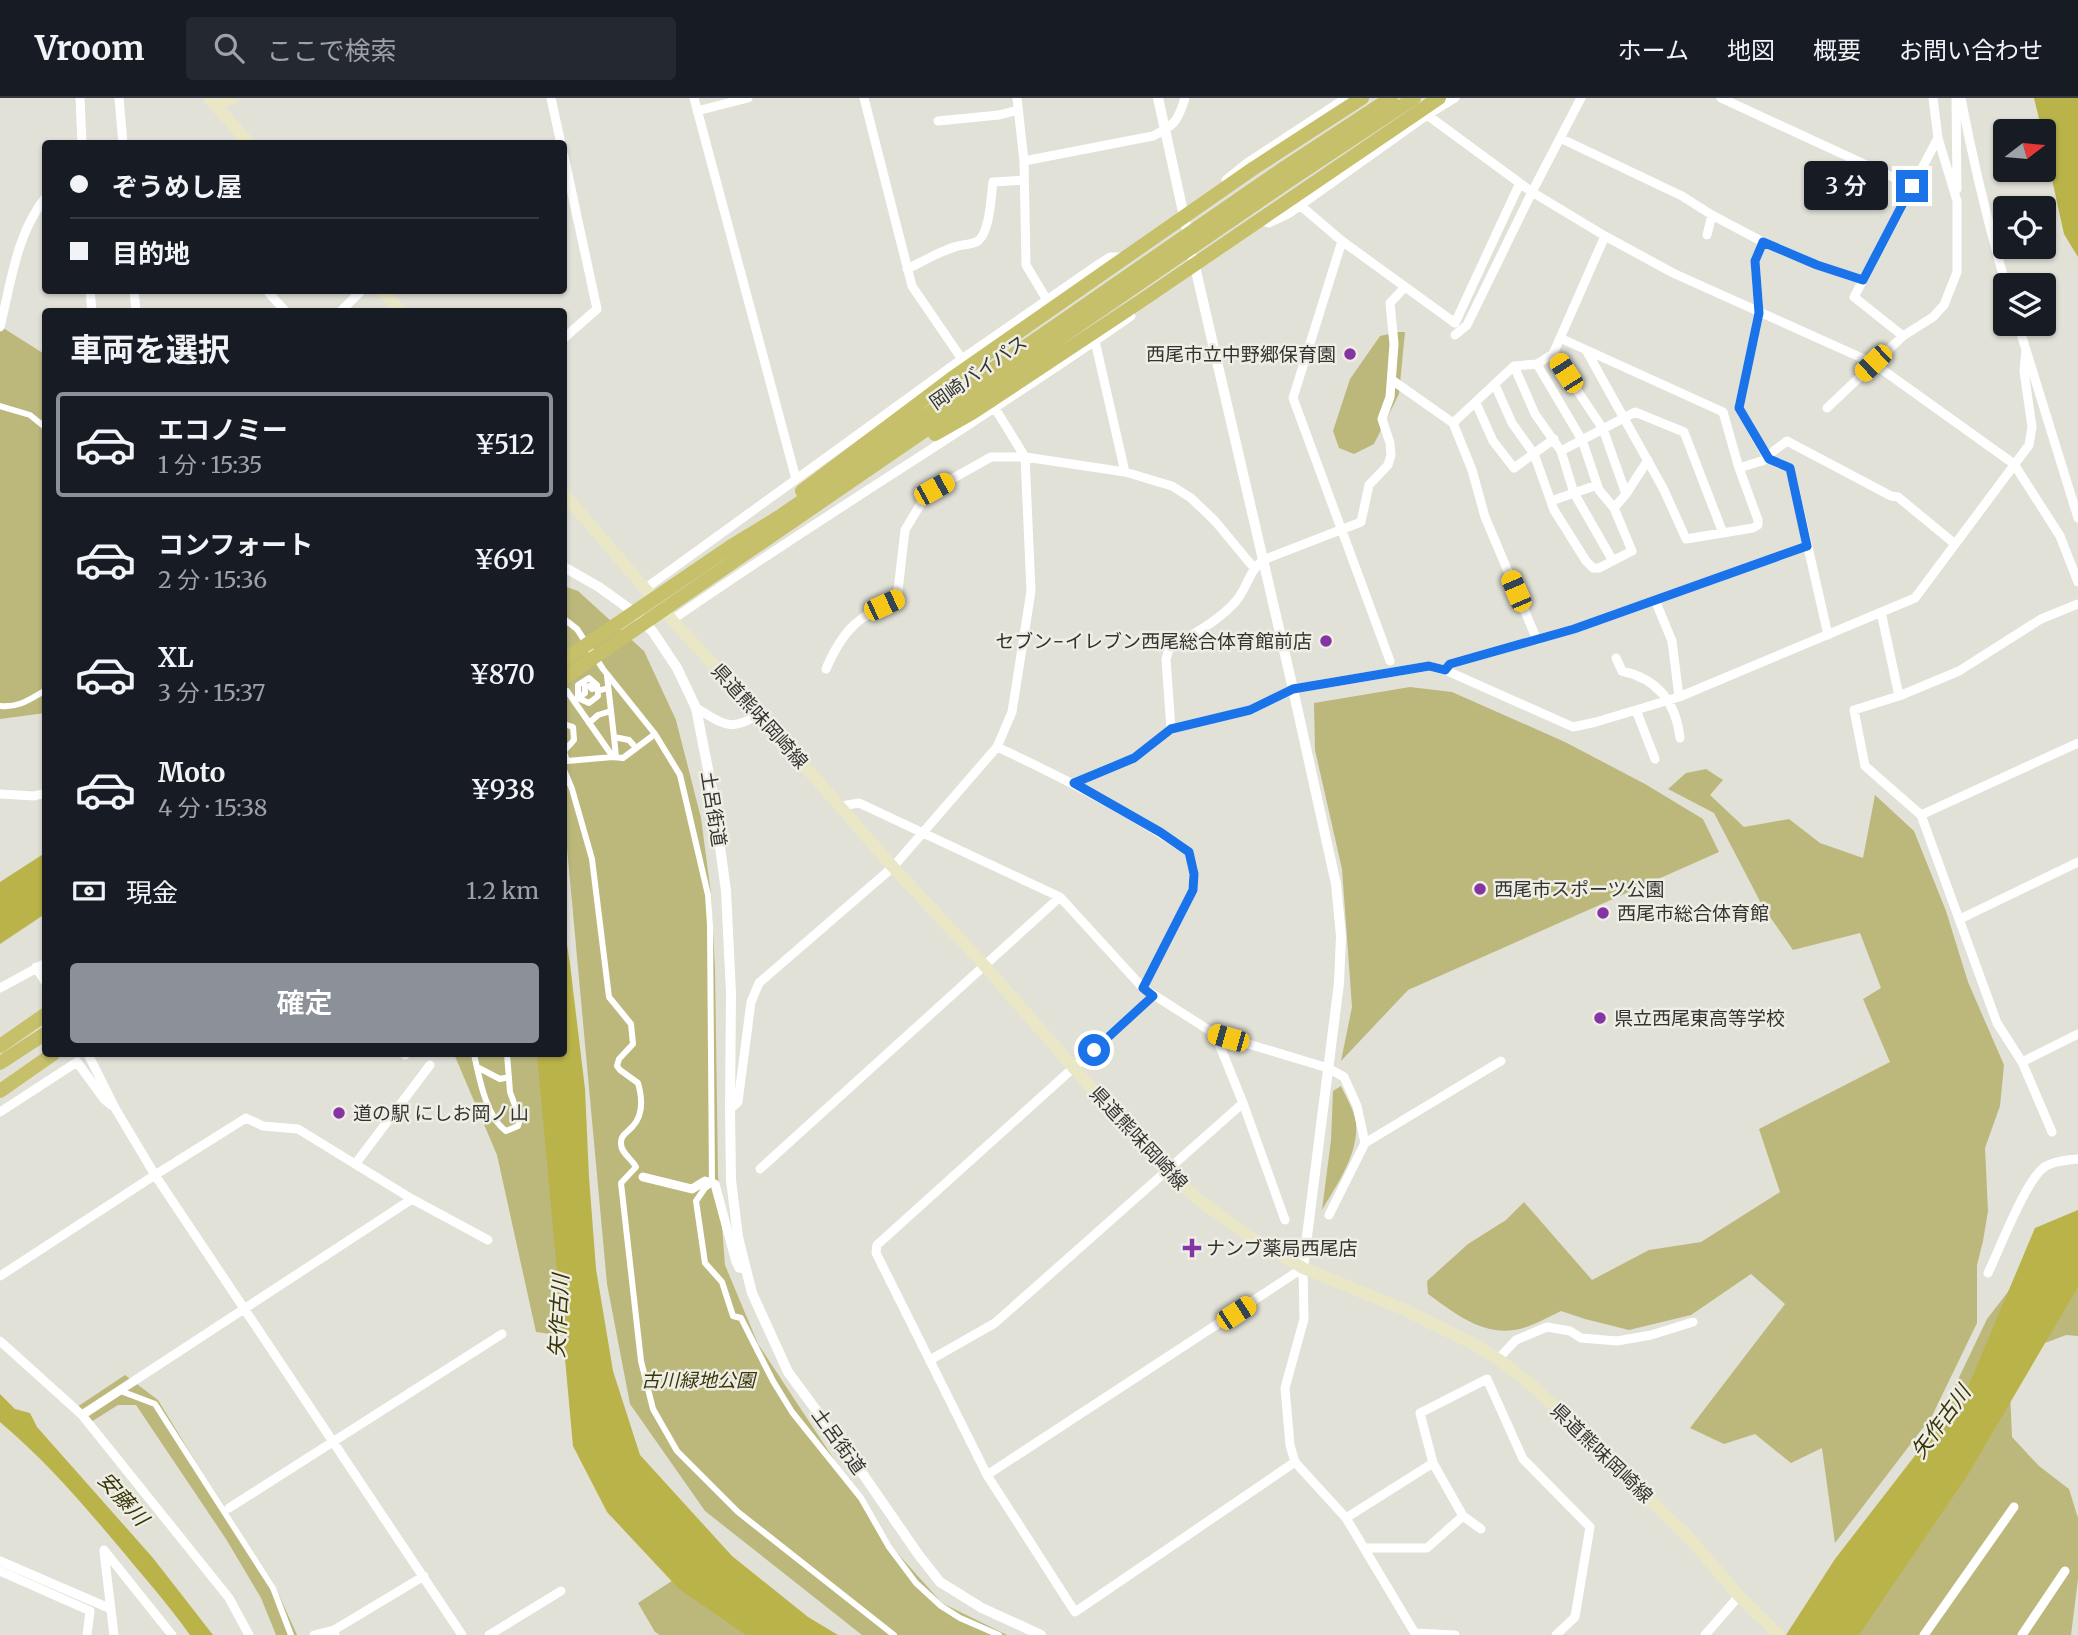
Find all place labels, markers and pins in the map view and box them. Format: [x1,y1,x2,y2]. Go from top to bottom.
place label: 西尾市立中野郷保育園 [1146,342,1336,366]
marker: 西尾市立中野郷保育園 [1342,346,1358,362]
place label: セブン−イレブン西尾総合体育館前店 [995,629,1312,653]
marker: セブン−イレブン西尾総合体育館前店 [1318,633,1334,649]
place label: 西尾市スポーツ公園 [1494,877,1665,901]
marker: 西尾市スポーツ公園 [1472,881,1488,897]
place label: 西尾市総合体育館 [1617,901,1769,925]
marker: 西尾市総合体育館 [1595,905,1611,921]
place label: 県立西尾東高等学校 [1614,1006,1785,1030]
marker: 県立西尾東高等学校 [1592,1010,1608,1026]
place label: 道の駅 にしお岡ノ山 [353,1101,529,1125]
marker: 道の駅 にしお岡ノ山 [331,1105,347,1121]
place label: ナンブ薬局西尾店 [1206,1236,1357,1260]
marker: ナンブ薬局西尾店 [1184,1240,1200,1256]

